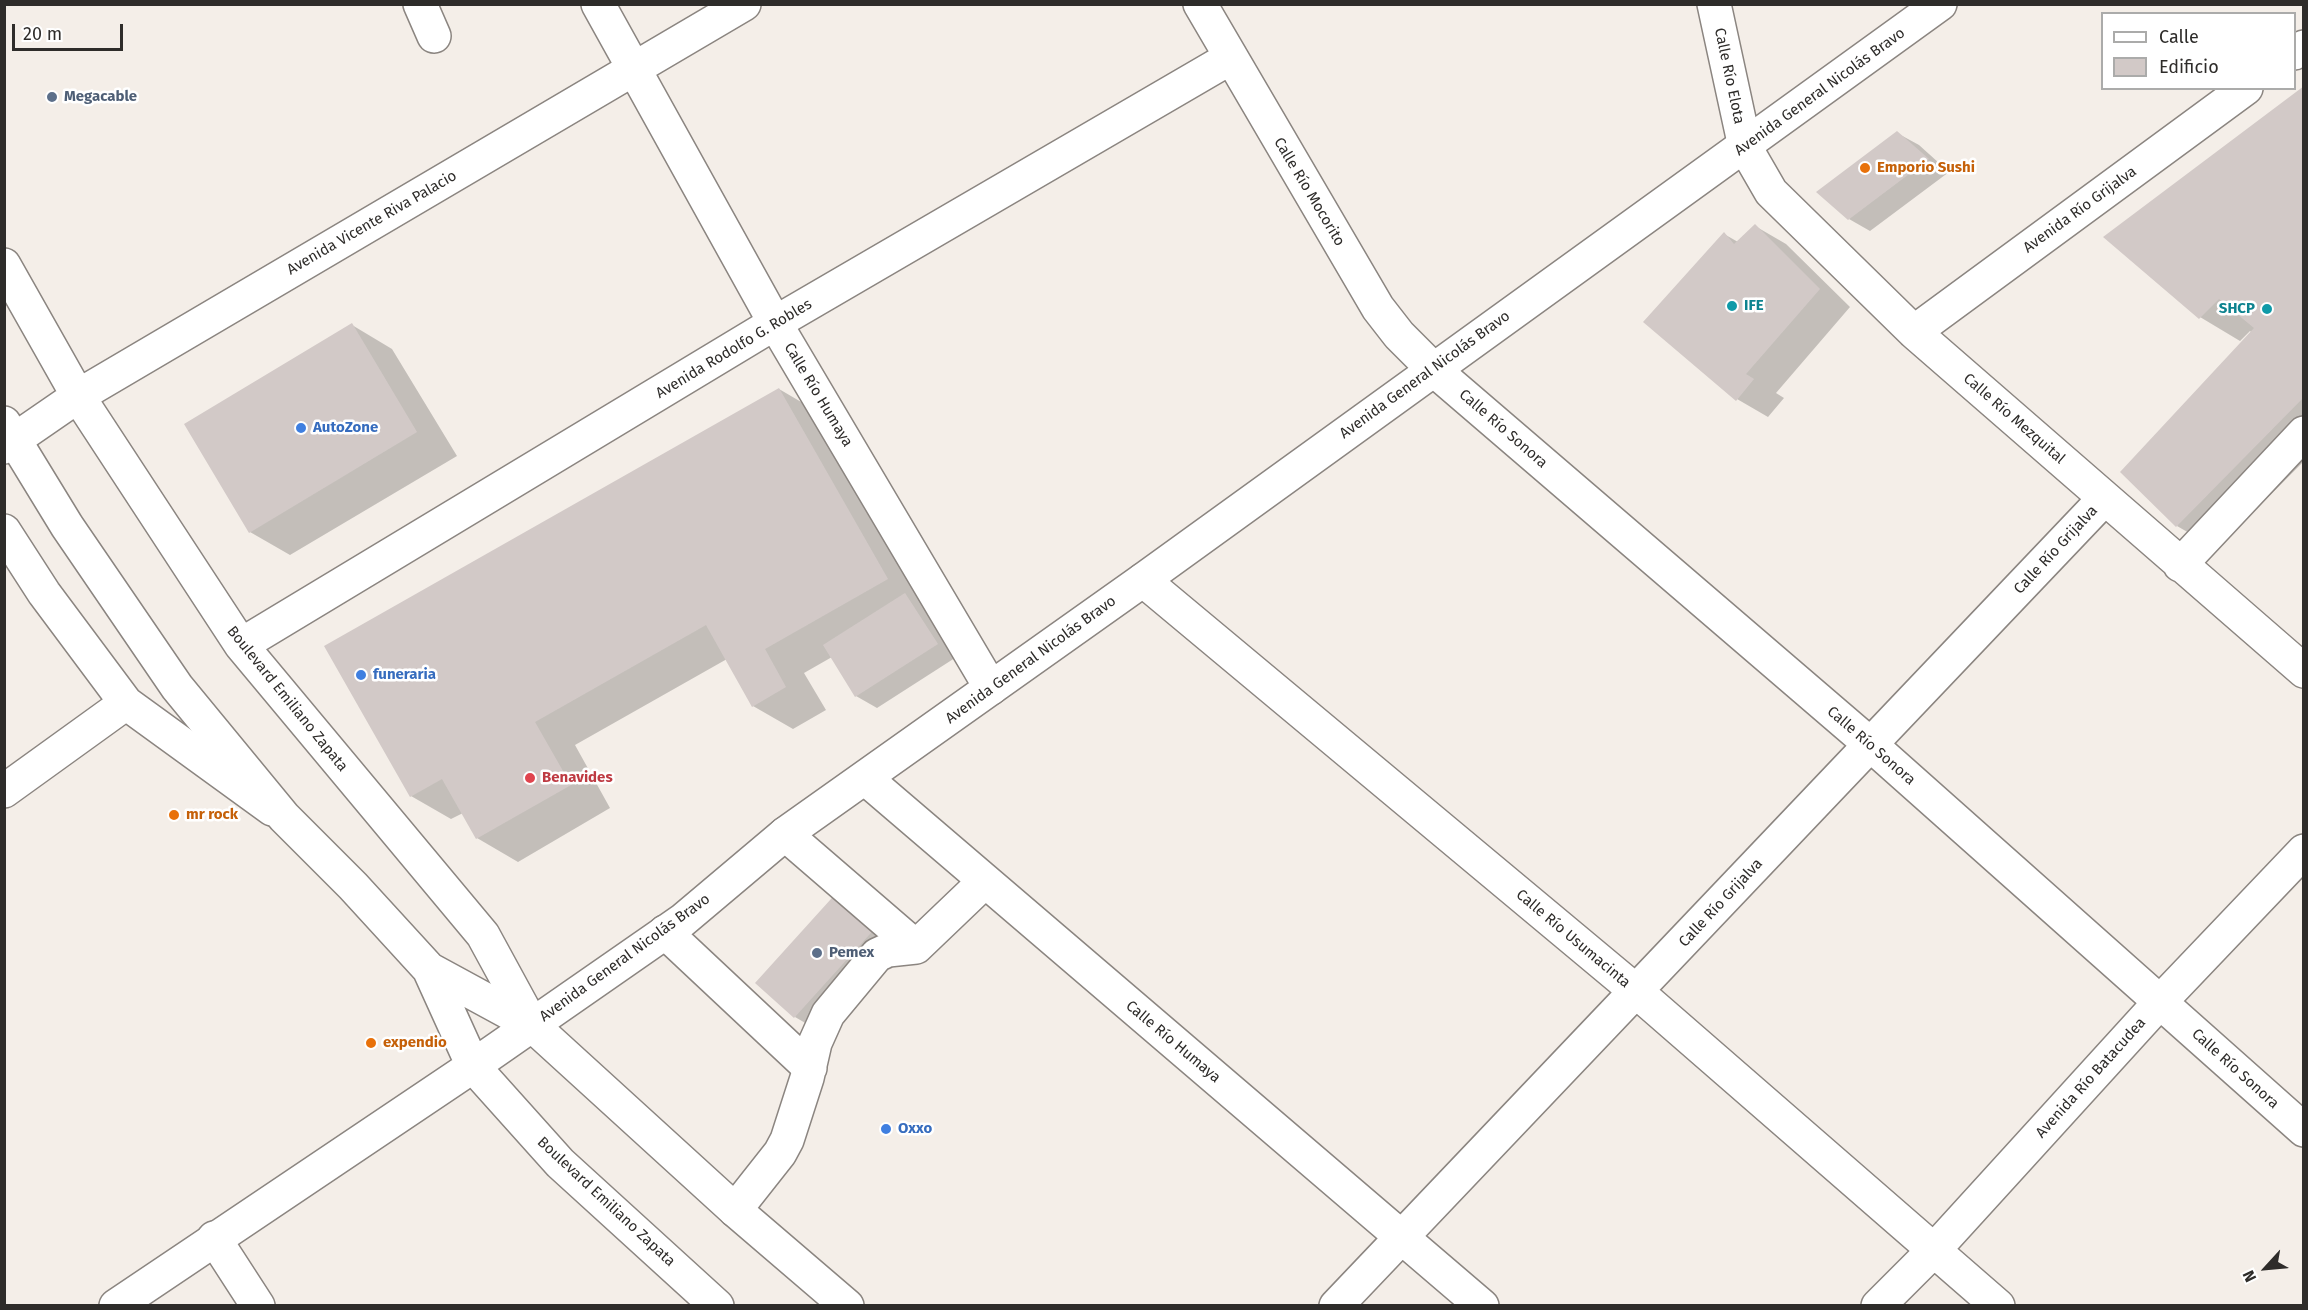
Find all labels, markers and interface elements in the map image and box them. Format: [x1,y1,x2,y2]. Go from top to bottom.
scale bar [15,12,126,50]
legend [2101,12,2296,90]
text: 20 m [23,23,62,45]
street label: Avenida General Nicolás Bravo [1731,24,1909,160]
street label: Calle Río Elota [1710,26,1748,126]
text: Calle [2159,26,2199,48]
text: Edificio [2159,56,2219,78]
place label: Megacable [64,88,137,106]
marker: Megacable [45,90,59,104]
street label: Calle Río Mocorito [1270,135,1348,249]
place label: Emporio Sushi [1877,159,1975,177]
marker: Emporio Sushi [1858,161,1872,175]
street label: Avenida Río Grijalva [2020,163,2140,257]
street label: Avenida Vicente Riva Palacio [284,167,460,279]
street label: Avenida Rodolfo G. Robles [653,295,815,403]
place label: IFE [1744,297,1764,315]
marker: IFE [1725,299,1739,313]
place label: SHCP [2219,300,2255,318]
marker: SHCP [2260,302,2274,316]
street label: Avenida General Nicolás Bravo [1336,307,1514,443]
street label: Calle Río Humaya [780,340,856,450]
street label: Calle Río Mezquital [1959,370,2069,468]
street label: Calle Río Sonora [1455,386,1551,472]
place label: AutoZone [313,419,378,437]
marker: AutoZone [294,421,308,435]
street label: Calle Río Grijalva [2010,502,2102,598]
street label: Avenida General Nicolás Bravo [942,592,1120,728]
street label: Boulevard Emiliano Zapata [223,623,351,775]
place label: funeraria [373,666,436,684]
marker: funeraria [354,668,368,682]
street label: Calle Río Sonora [1823,703,1919,789]
place label: Benavides [542,769,613,787]
marker: Benavides [523,771,537,785]
place label: mr rock [186,806,238,824]
marker: mr rock [167,808,181,822]
street label: Calle Río Grijalva [1675,855,1767,951]
street label: Calle Río Usumacinta [1512,886,1634,992]
street label: Avenida General Nicolás Bravo [536,890,714,1026]
place label: Pemex [829,944,874,962]
marker: Pemex [810,946,824,960]
street label: Calle Río Humaya [1122,997,1224,1087]
street label: Avenida Río Batacudea [2032,1014,2150,1142]
street label: Calle Río Sonora [2188,1025,2282,1113]
place label: expendio [383,1034,447,1052]
marker: expendio [364,1036,378,1050]
place label: Oxxo [898,1120,932,1138]
marker: Oxxo [879,1122,893,1136]
street label: Boulevard Emiliano Zapata [533,1133,679,1271]
north arrow [2236,1238,2296,1298]
text: N [2239,1267,2260,1285]

